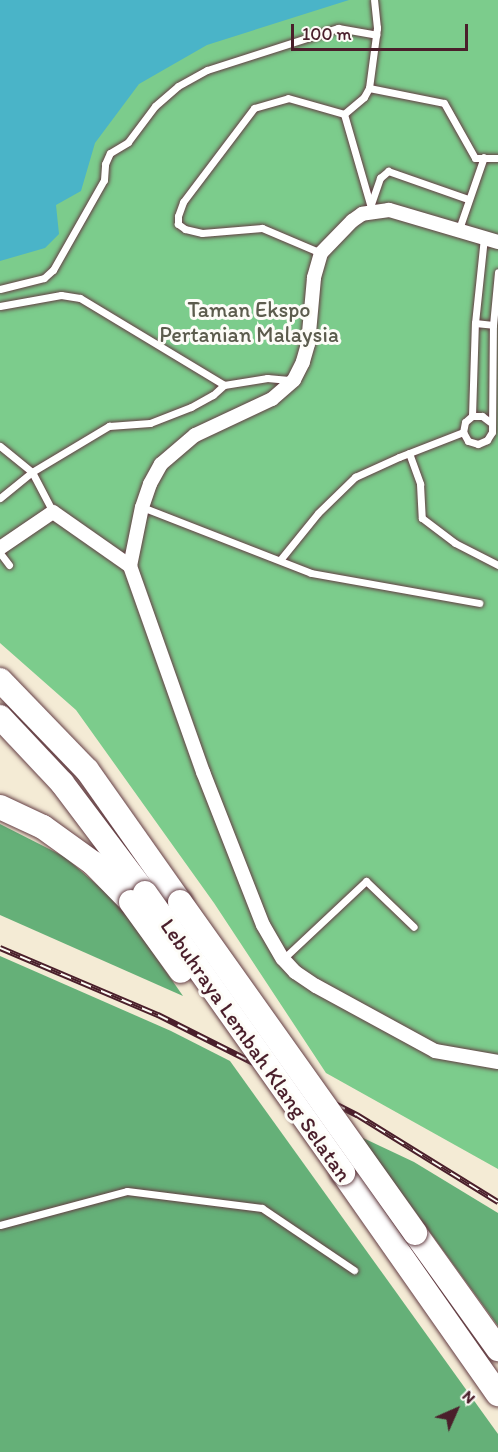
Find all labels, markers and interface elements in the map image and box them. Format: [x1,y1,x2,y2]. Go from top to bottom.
scale bar [294,12,471,50]
text: 100 m [302,23,352,45]
park label: Taman Ekspo Pertanian Malaysia [159,296,339,348]
street label: Lebuhraya Lembah Klang Selatan [155,914,357,1186]
north arrow [426,1380,486,1440]
text: N [459,1386,480,1407]

